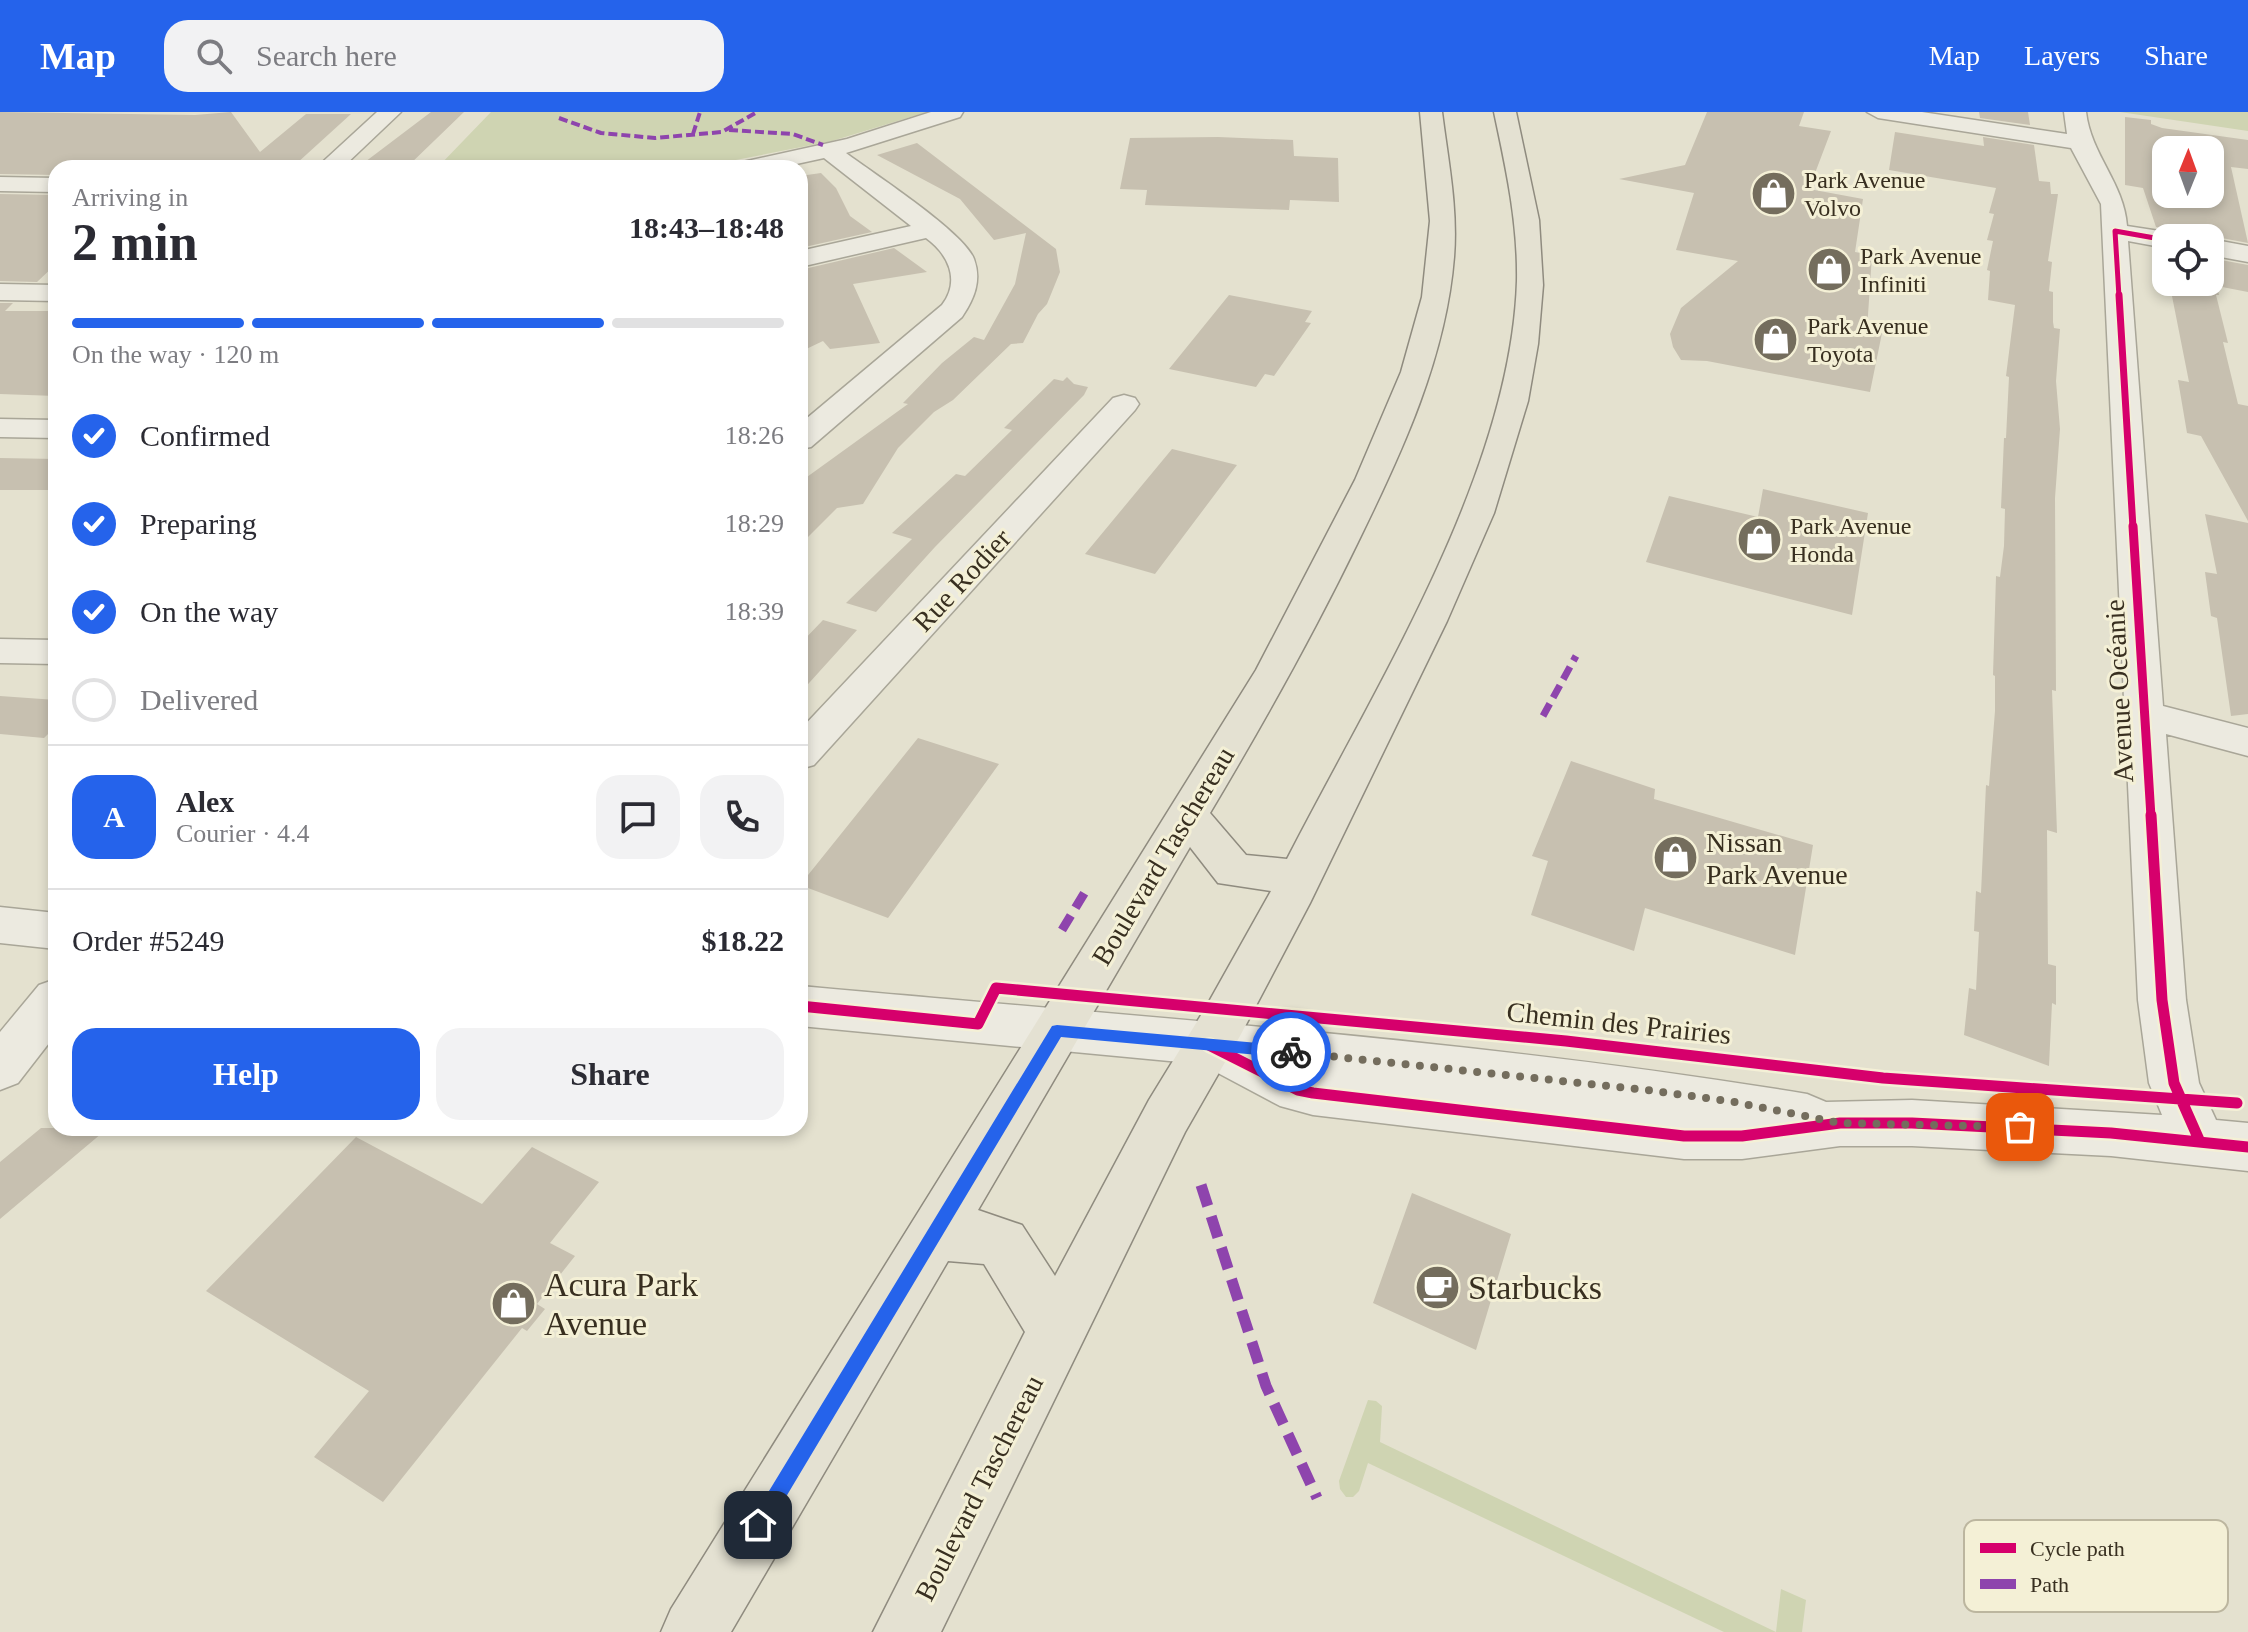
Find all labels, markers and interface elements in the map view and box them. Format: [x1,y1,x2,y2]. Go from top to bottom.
search box [164,20,724,92]
icon: search [192,34,236,78]
text: Map [40,35,116,77]
text: Search here [256,39,397,72]
text: Map [1929,40,1980,71]
text: Layers [2024,40,2100,71]
text: Share [2144,40,2208,71]
north arrow [2152,136,2224,208]
map controls [2152,136,2224,296]
place label: Park Avenue Volvo [1804,167,1926,221]
shop icon: Park Avenue Volvo [1749,170,1797,218]
text: Arriving in [72,183,188,212]
text: 18:43–18:48 [629,211,784,244]
text: 2 min [72,214,198,271]
button: locate [2152,224,2224,296]
place label: Park Avenue Infiniti [1860,243,1982,297]
shop icon: Park Avenue Infiniti [1805,246,1853,294]
place label: Park Avenue Toyota [1807,313,1929,367]
shop icon: Park Avenue Toyota [1752,316,1800,364]
text: On the way · 120 m [72,340,279,369]
icon: check [72,414,116,458]
text: Confirmed [140,419,270,452]
text: 18:26 [725,421,784,450]
icon: check [72,502,116,546]
text: Preparing [140,507,257,540]
text: 18:29 [725,509,784,538]
place label: Park Avenue Honda [1790,513,1912,567]
shop icon: Park Avenue Honda [1735,516,1783,564]
street label: Rue Rodier [907,522,1018,637]
icon: check [72,590,116,634]
text: On the way [140,595,278,628]
text: 18:39 [725,597,784,626]
street label: Avenue Océanie [2099,598,2139,784]
text: Delivered [140,683,258,716]
street label: Boulevard Taschereau [1086,741,1240,971]
button: chat [596,775,680,859]
button: phone [700,775,784,859]
text: Alex [176,785,234,818]
text: A [103,800,125,833]
text: Courier · 4.4 [176,819,310,848]
place label: Nissan Park Avenue [1706,827,1848,890]
shop icon: Nissan Park Avenue [1651,834,1699,882]
text: Order #5249 [72,924,224,957]
text: $18.22 [702,924,784,957]
street label: Chemin des Prairies [1505,996,1733,1050]
courier [1251,1012,1331,1092]
button: Help [72,1028,420,1120]
button: Share [436,1028,784,1120]
icon: bike [1269,1030,1313,1074]
pin [1986,1093,2054,1161]
icon: bag [1998,1105,2042,1149]
cafe icon: Starbucks [1413,1263,1461,1311]
place label: Acura Park Avenue [544,1266,698,1342]
place label: Starbucks [1468,1269,1602,1306]
shop icon: Acura Park Avenue [489,1280,537,1328]
street label: Boulevard Taschereau [909,1370,1049,1606]
pin [724,1491,792,1559]
icon: home [736,1503,780,1547]
legend [1964,1520,2228,1612]
text: Cycle path [2030,1536,2125,1561]
text: Path [2030,1572,2069,1597]

